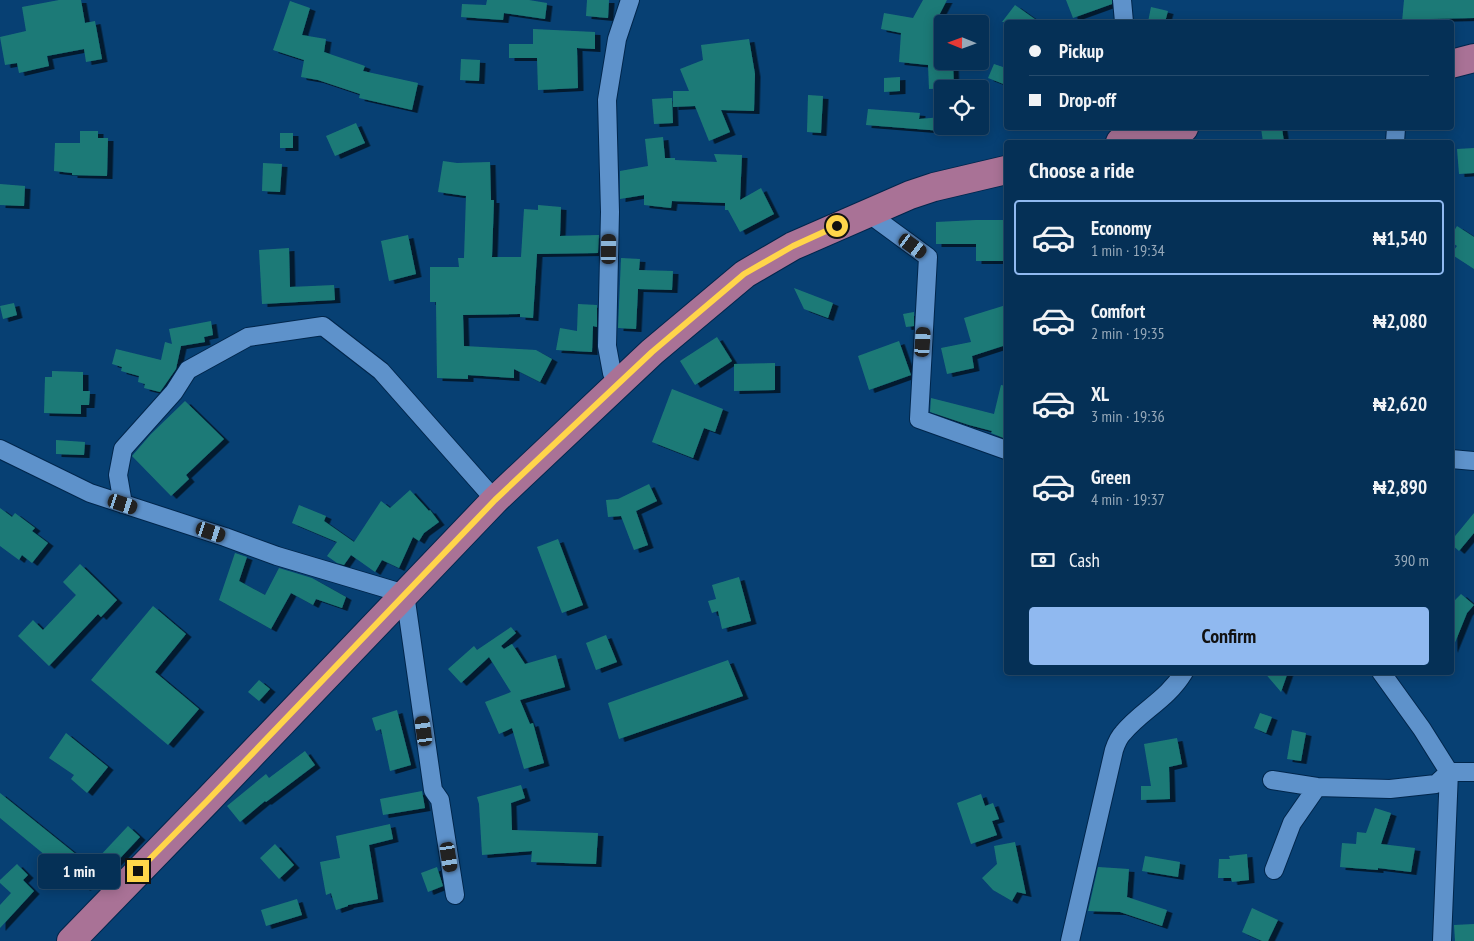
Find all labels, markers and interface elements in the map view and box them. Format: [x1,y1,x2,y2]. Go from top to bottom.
north arrow [934,15,989,70]
map controls [934,15,989,135]
text: Pickup [1059,39,1104,63]
button: locate [934,80,989,135]
text: Drop-off [1059,88,1116,112]
text: Choose a ride [1029,156,1134,184]
route start [826,215,848,237]
icon: car [1031,215,1076,260]
text: Economy [1091,216,1151,240]
text: ₦1,540 [1373,226,1427,250]
car [896,231,929,261]
car [601,234,616,264]
text: 1 min · 19:34 [1091,240,1165,260]
icon: car [1031,298,1076,343]
text: Comfort [1091,299,1145,323]
text: ₦2,080 [1373,309,1427,333]
text: 2 min · 19:35 [1091,323,1165,343]
car [914,327,931,357]
icon: car [1031,381,1076,426]
text: XL [1091,382,1109,406]
text: ₦2,620 [1373,392,1427,416]
text: 3 min · 19:36 [1091,406,1165,426]
icon: car [1031,464,1076,509]
text: Green [1091,465,1131,489]
text: ₦2,890 [1373,475,1427,499]
text: 4 min · 19:37 [1091,489,1165,509]
car [106,492,139,516]
car [194,520,227,544]
icon: cash [1029,546,1057,574]
text: Cash [1069,548,1100,572]
text: 390 m [1394,550,1429,570]
button: Confirm [1029,607,1429,665]
car [414,715,433,747]
car [439,841,458,873]
callout: 1 min [38,854,120,888]
route end [127,860,149,882]
text: 1 min [63,861,95,881]

